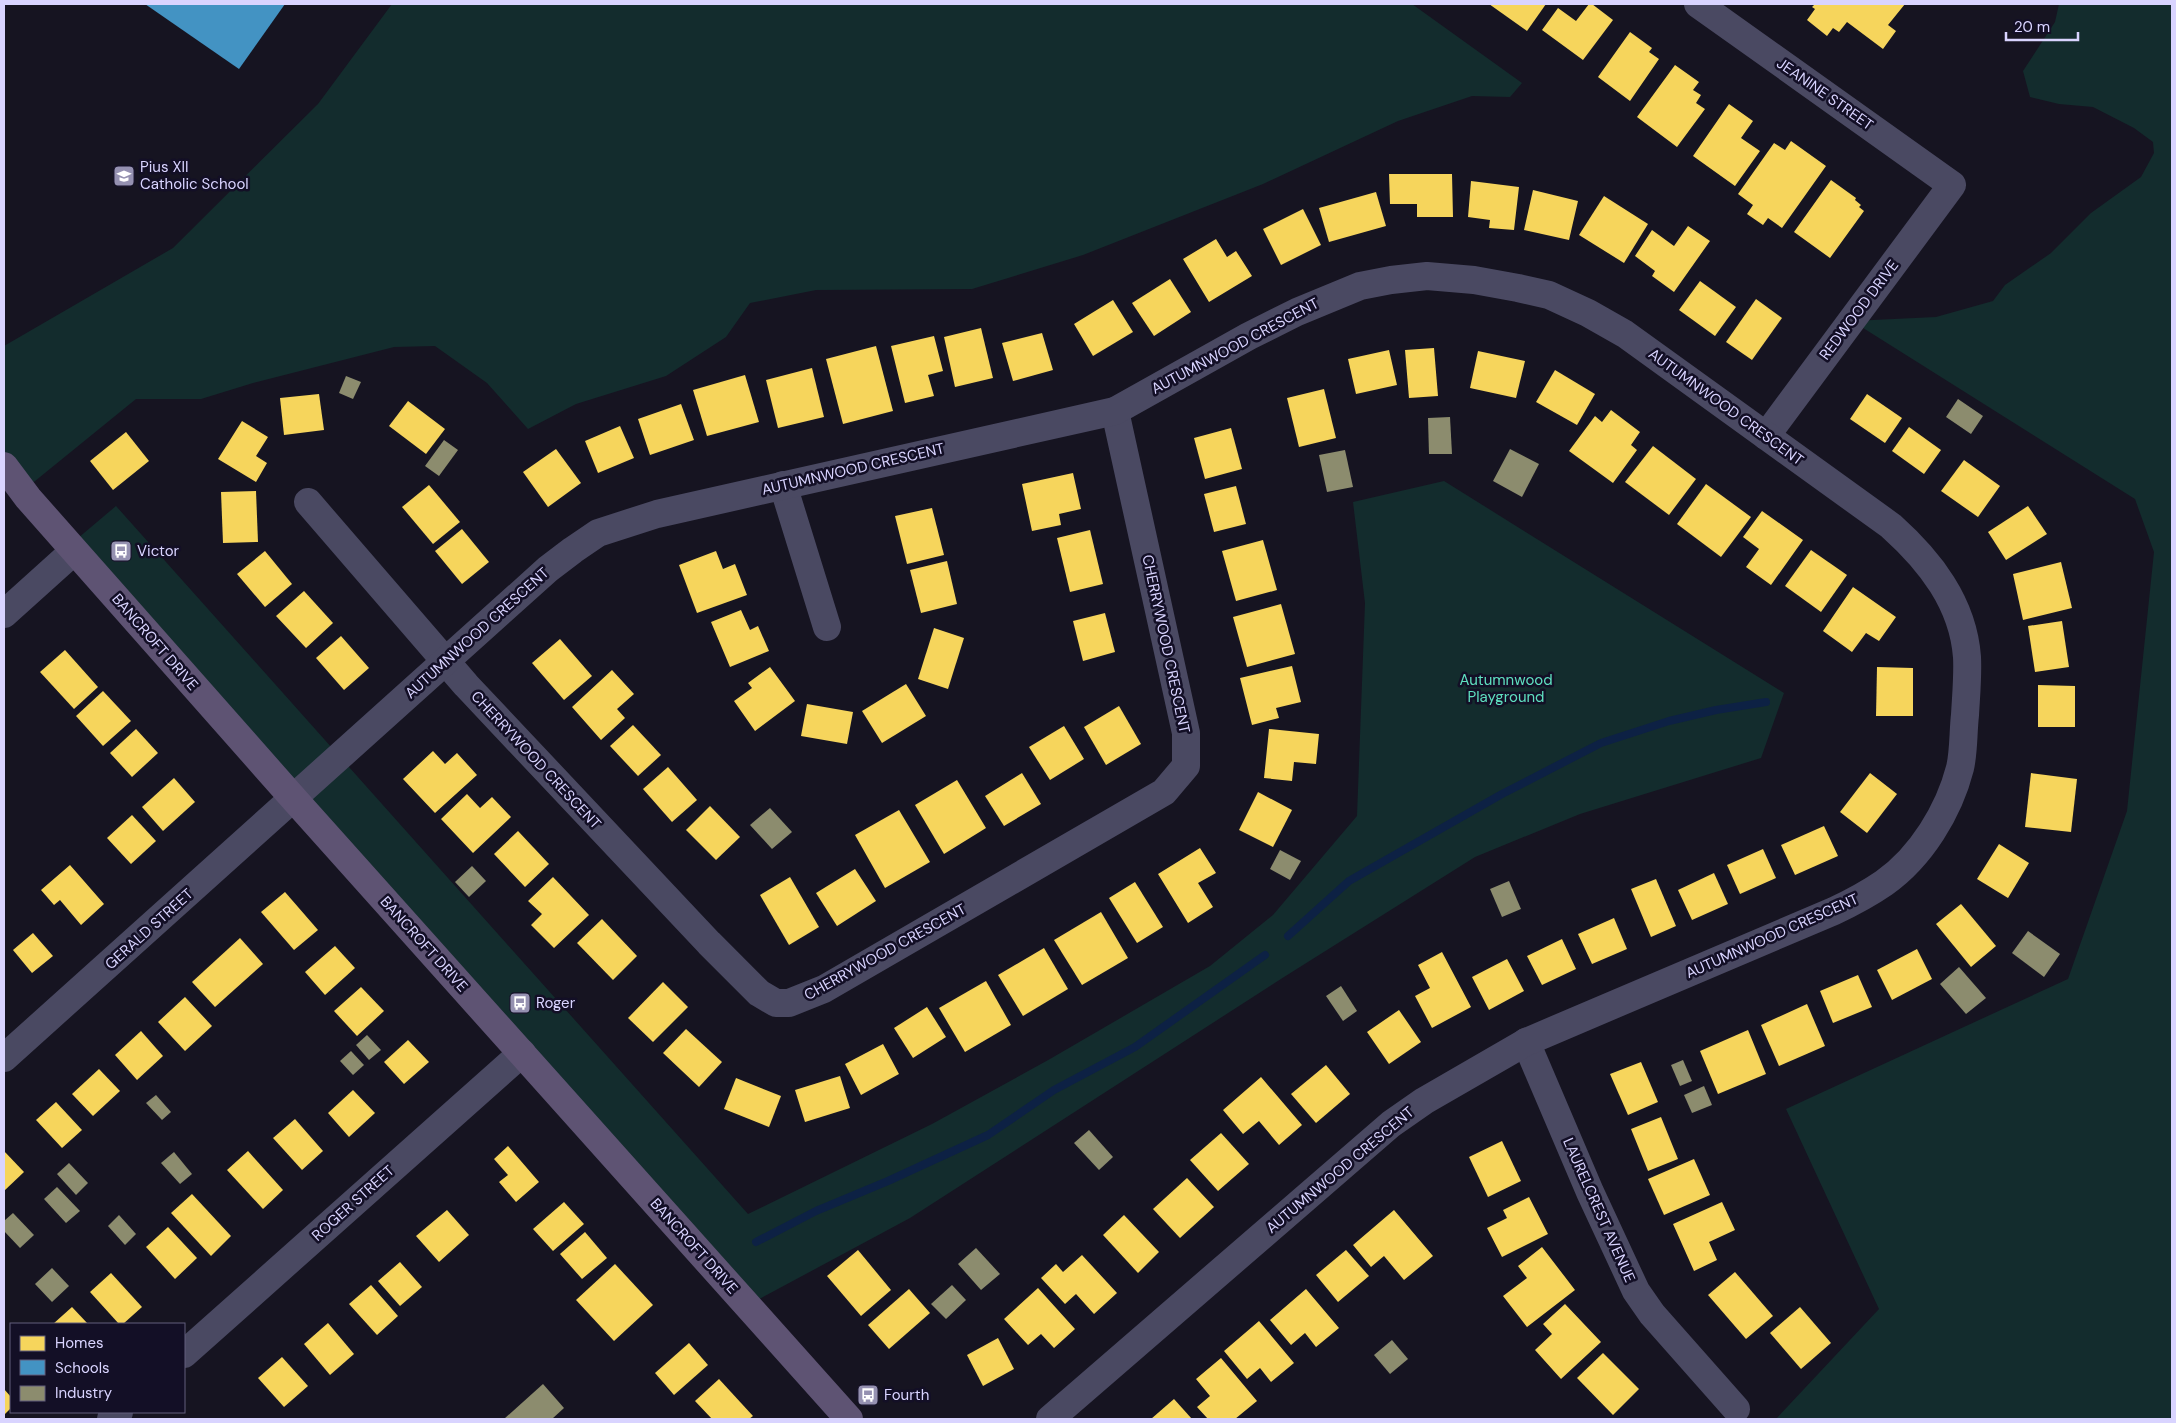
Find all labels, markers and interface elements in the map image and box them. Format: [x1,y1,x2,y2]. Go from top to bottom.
scale bar [2006,10,2078,42]
text: 20 m [2014,17,2050,37]
street label: JEANINE STREET [1773,53,1877,135]
place label: Pius XII Catholic School [140,157,249,194]
school or university icon: Pius XII Catholic School [112,164,136,188]
street label: REDWOOD DRIVE [1815,256,1903,364]
street label: AUTUMNWOOD CRESCENT [1148,293,1322,399]
street label: AUTUMNWOOD CRESCENT [1644,344,1808,470]
street label: AUTUMNWOOD CRESCENT [760,438,946,500]
bus stop icon: Victor [109,539,133,563]
place label: Victor [137,541,180,561]
street label: CHERRYWOOD CRESCENT [1137,553,1195,735]
street label: AUTUMNWOOD CRESCENT [401,563,553,703]
street label: BANCROFT DRIVE [107,589,203,695]
park label: Autumnwood Playground [1459,670,1553,707]
street label: CHERRYWOOD CRESCENT [467,687,605,833]
street label: GERALD STREET [101,884,197,974]
street label: AUTUMNWOOD CRESCENT [1682,889,1862,983]
street label: BANCROFT DRIVE [376,892,472,996]
street label: CHERRYWOOD CRESCENT [801,899,969,1005]
bus stop icon: Roger [508,991,532,1015]
place label: Roger [536,993,576,1013]
street label: AUTUMNWOOD CRESCENT [1262,1102,1418,1238]
street label: LAURELCREST AVENUE [1558,1135,1640,1285]
street label: ROGER STREET [308,1161,398,1245]
street label: BANCROFT DRIVE [646,1194,742,1298]
legend [10,1323,185,1413]
text: Homes [55,1333,104,1353]
text: Schools [55,1358,110,1378]
text: Industry [55,1383,113,1403]
bus stop icon: Fourth [856,1383,880,1407]
place label: Fourth [884,1385,929,1405]

